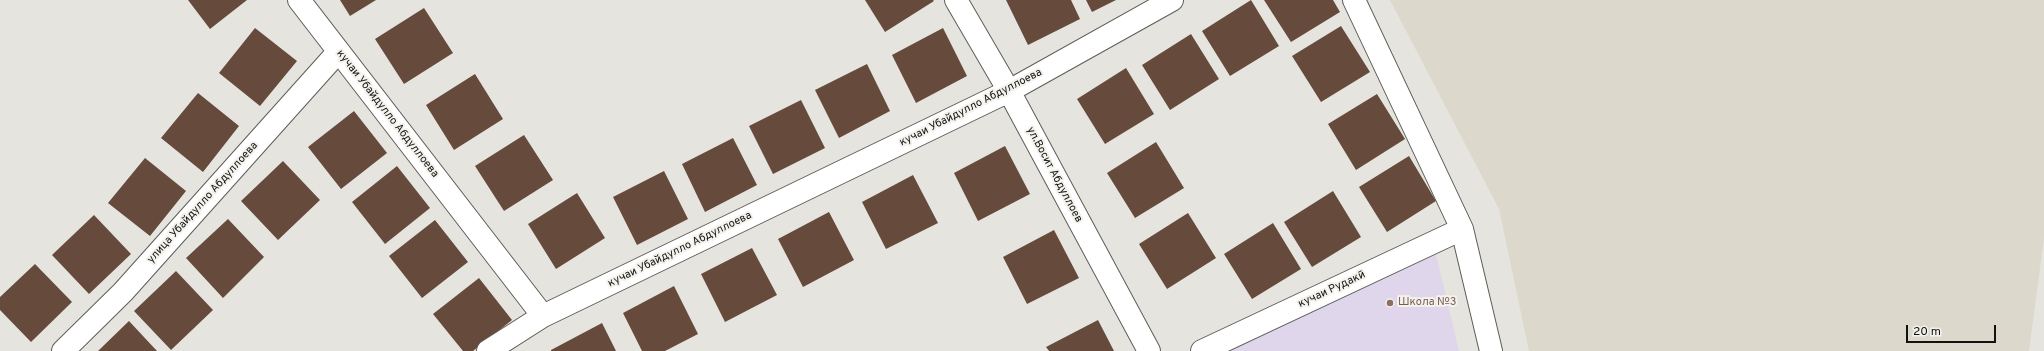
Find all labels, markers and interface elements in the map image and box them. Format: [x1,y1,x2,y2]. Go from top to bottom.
street label: кучаи Убайдулло Абдуллоева [333,48,441,180]
street label: кучаи Убайдулло Абдуллоева [897,66,1045,150]
street label: ул.Восит Абдуллоев [1023,125,1085,225]
street label: улица Убайдулло Абдуллоева [145,140,261,266]
street label: кучаи Убайдулло Абдуллоева [606,209,754,291]
street label: кучаи Рудакӣ [1296,269,1368,311]
place label: Школа №3 [1398,296,1456,310]
marker: Школа №3 [1385,298,1395,308]
scale bar [1908,317,1998,343]
text: 20 m [1913,324,1941,340]

